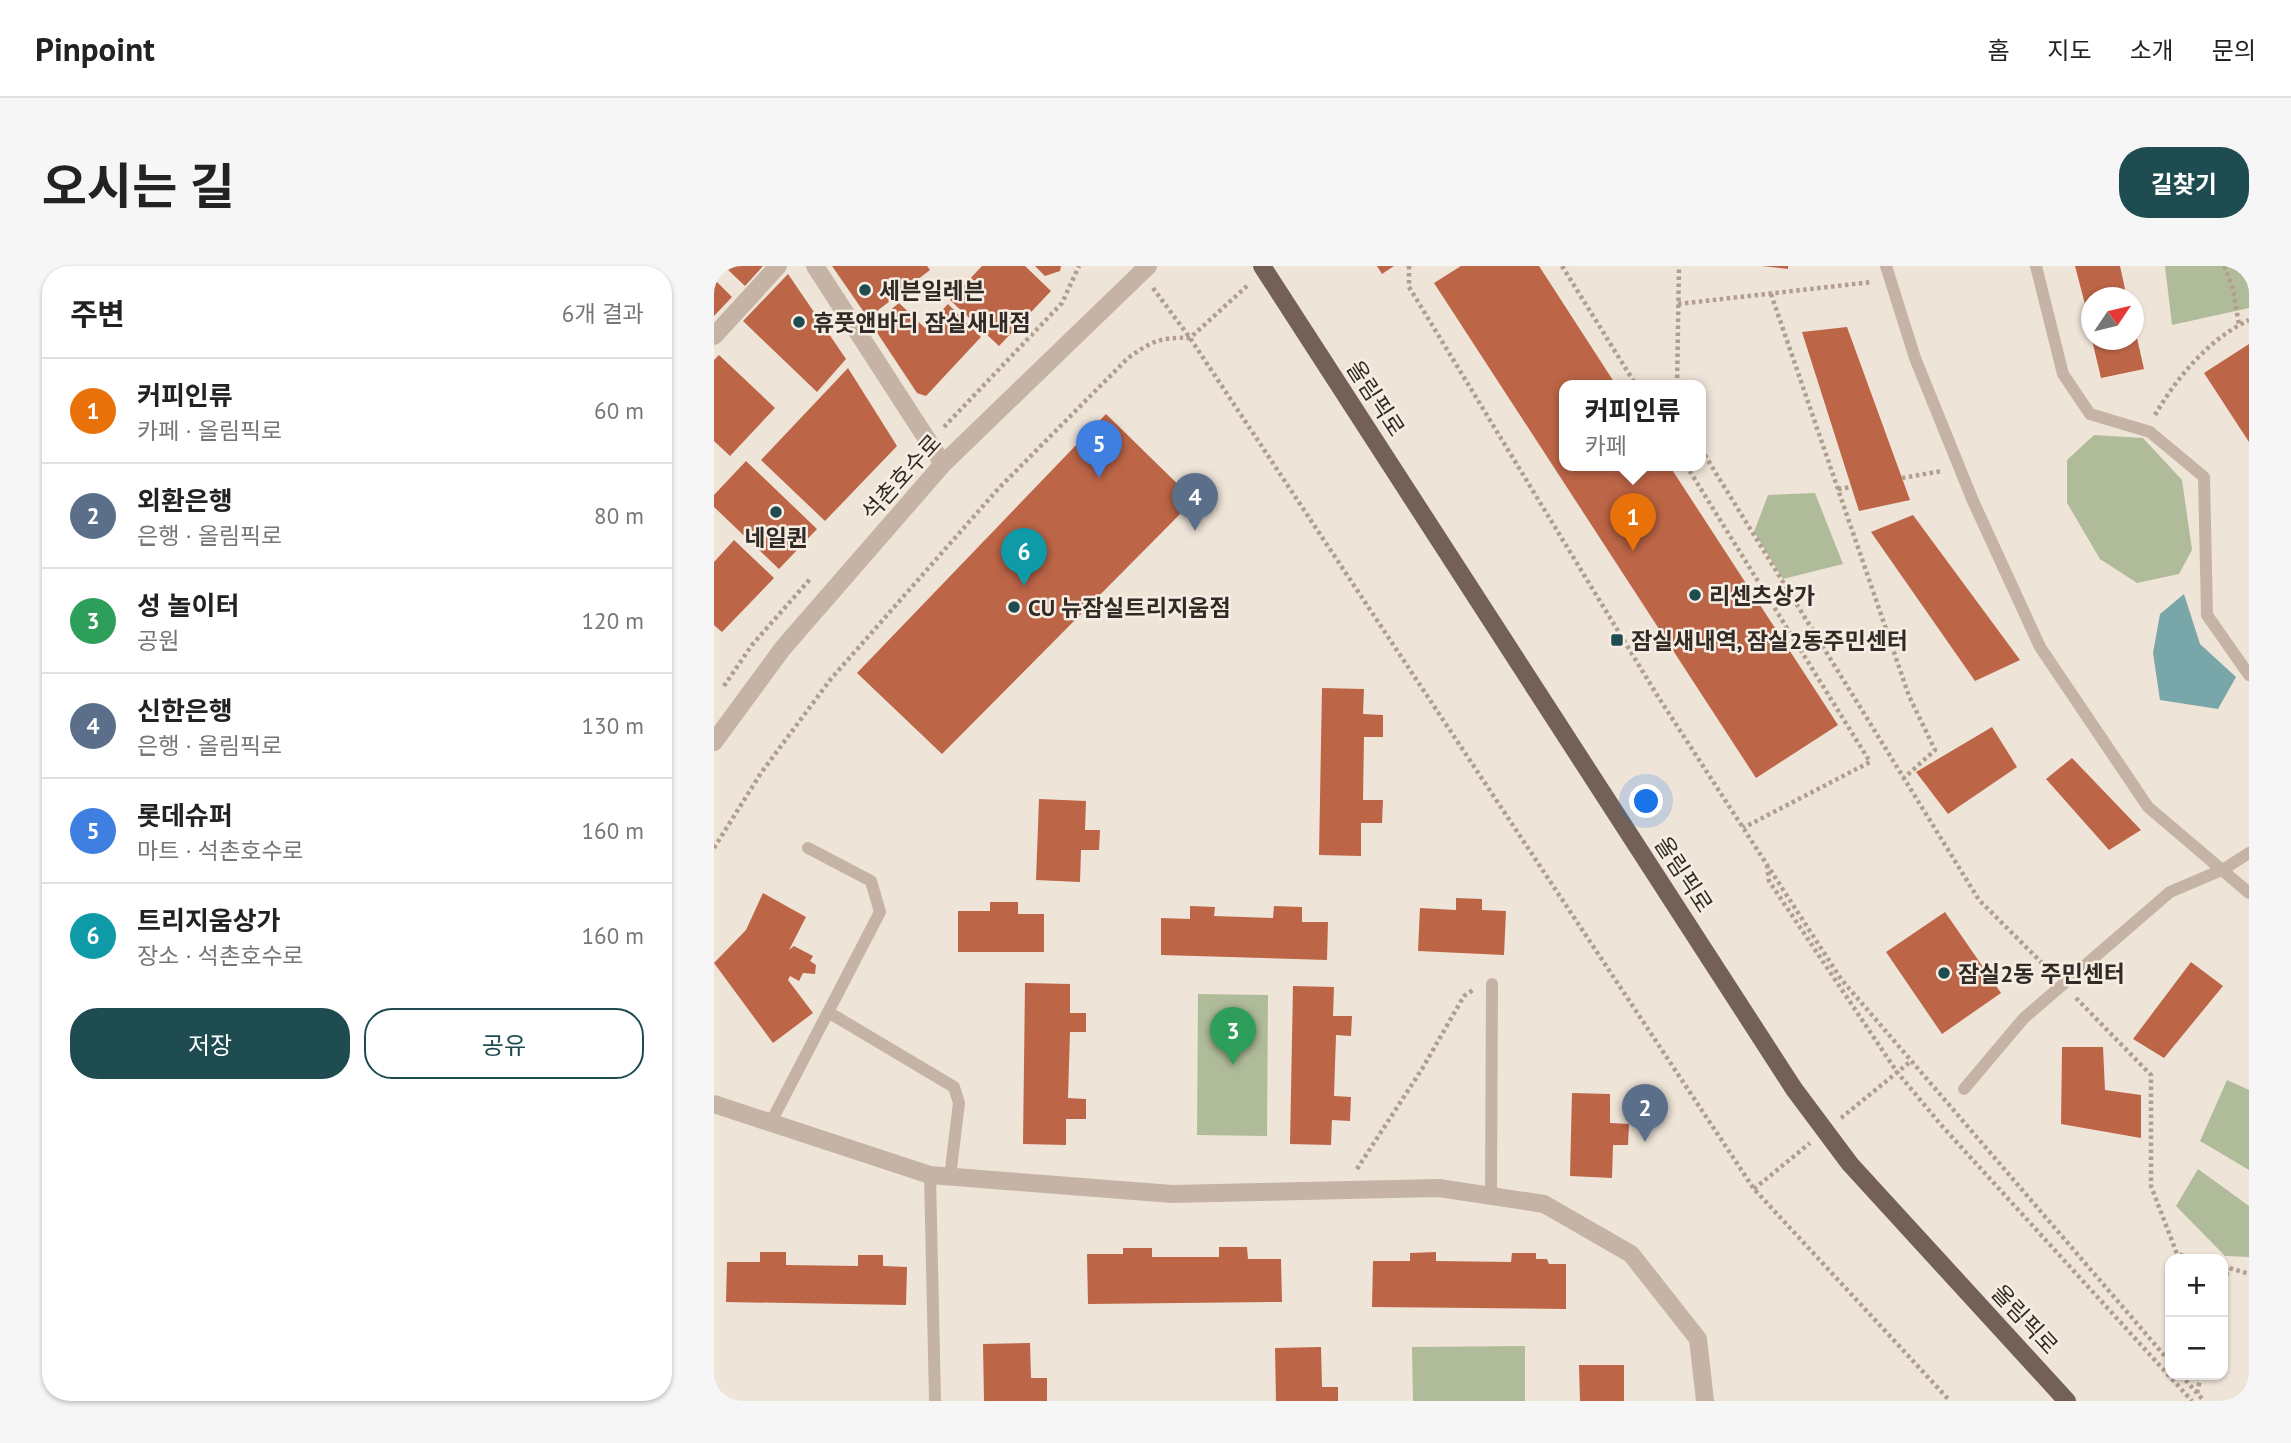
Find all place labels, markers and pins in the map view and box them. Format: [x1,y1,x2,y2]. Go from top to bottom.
place label: 세븐일레븐 [879,276,985,305]
marker: 세븐일레븐 [857,282,873,298]
place label: 휴풋앤바디 잠실새내점 [813,308,1030,337]
marker: 휴풋앤바디 잠실새내점 [791,314,807,330]
pin: 5 [1076,420,1122,478]
pin: 4 [1172,473,1218,531]
pin: 1 [1610,493,1656,551]
marker: 네일퀸 [768,504,784,520]
place label: 네일퀸 [744,523,808,552]
pin: 6 [1001,528,1047,586]
place label: 리센츠상가 [1709,581,1815,610]
marker: 리센츠상가 [1687,587,1703,603]
place label: CU 뉴잠실트리지움점 [1028,593,1230,622]
marker: CU 뉴잠실트리지움점 [1006,599,1022,615]
place label: 잠실새내역, 잠실2동주민센터 [1631,626,1908,655]
marker: 잠실새내역, 잠실2동주민센터 [1609,632,1625,648]
place label: 잠실2동 주민센터 [1958,959,2125,988]
marker: 잠실2동 주민센터 [1936,965,1952,981]
pin: 3 [1210,1007,1256,1065]
pin: 2 [1622,1084,1668,1142]

